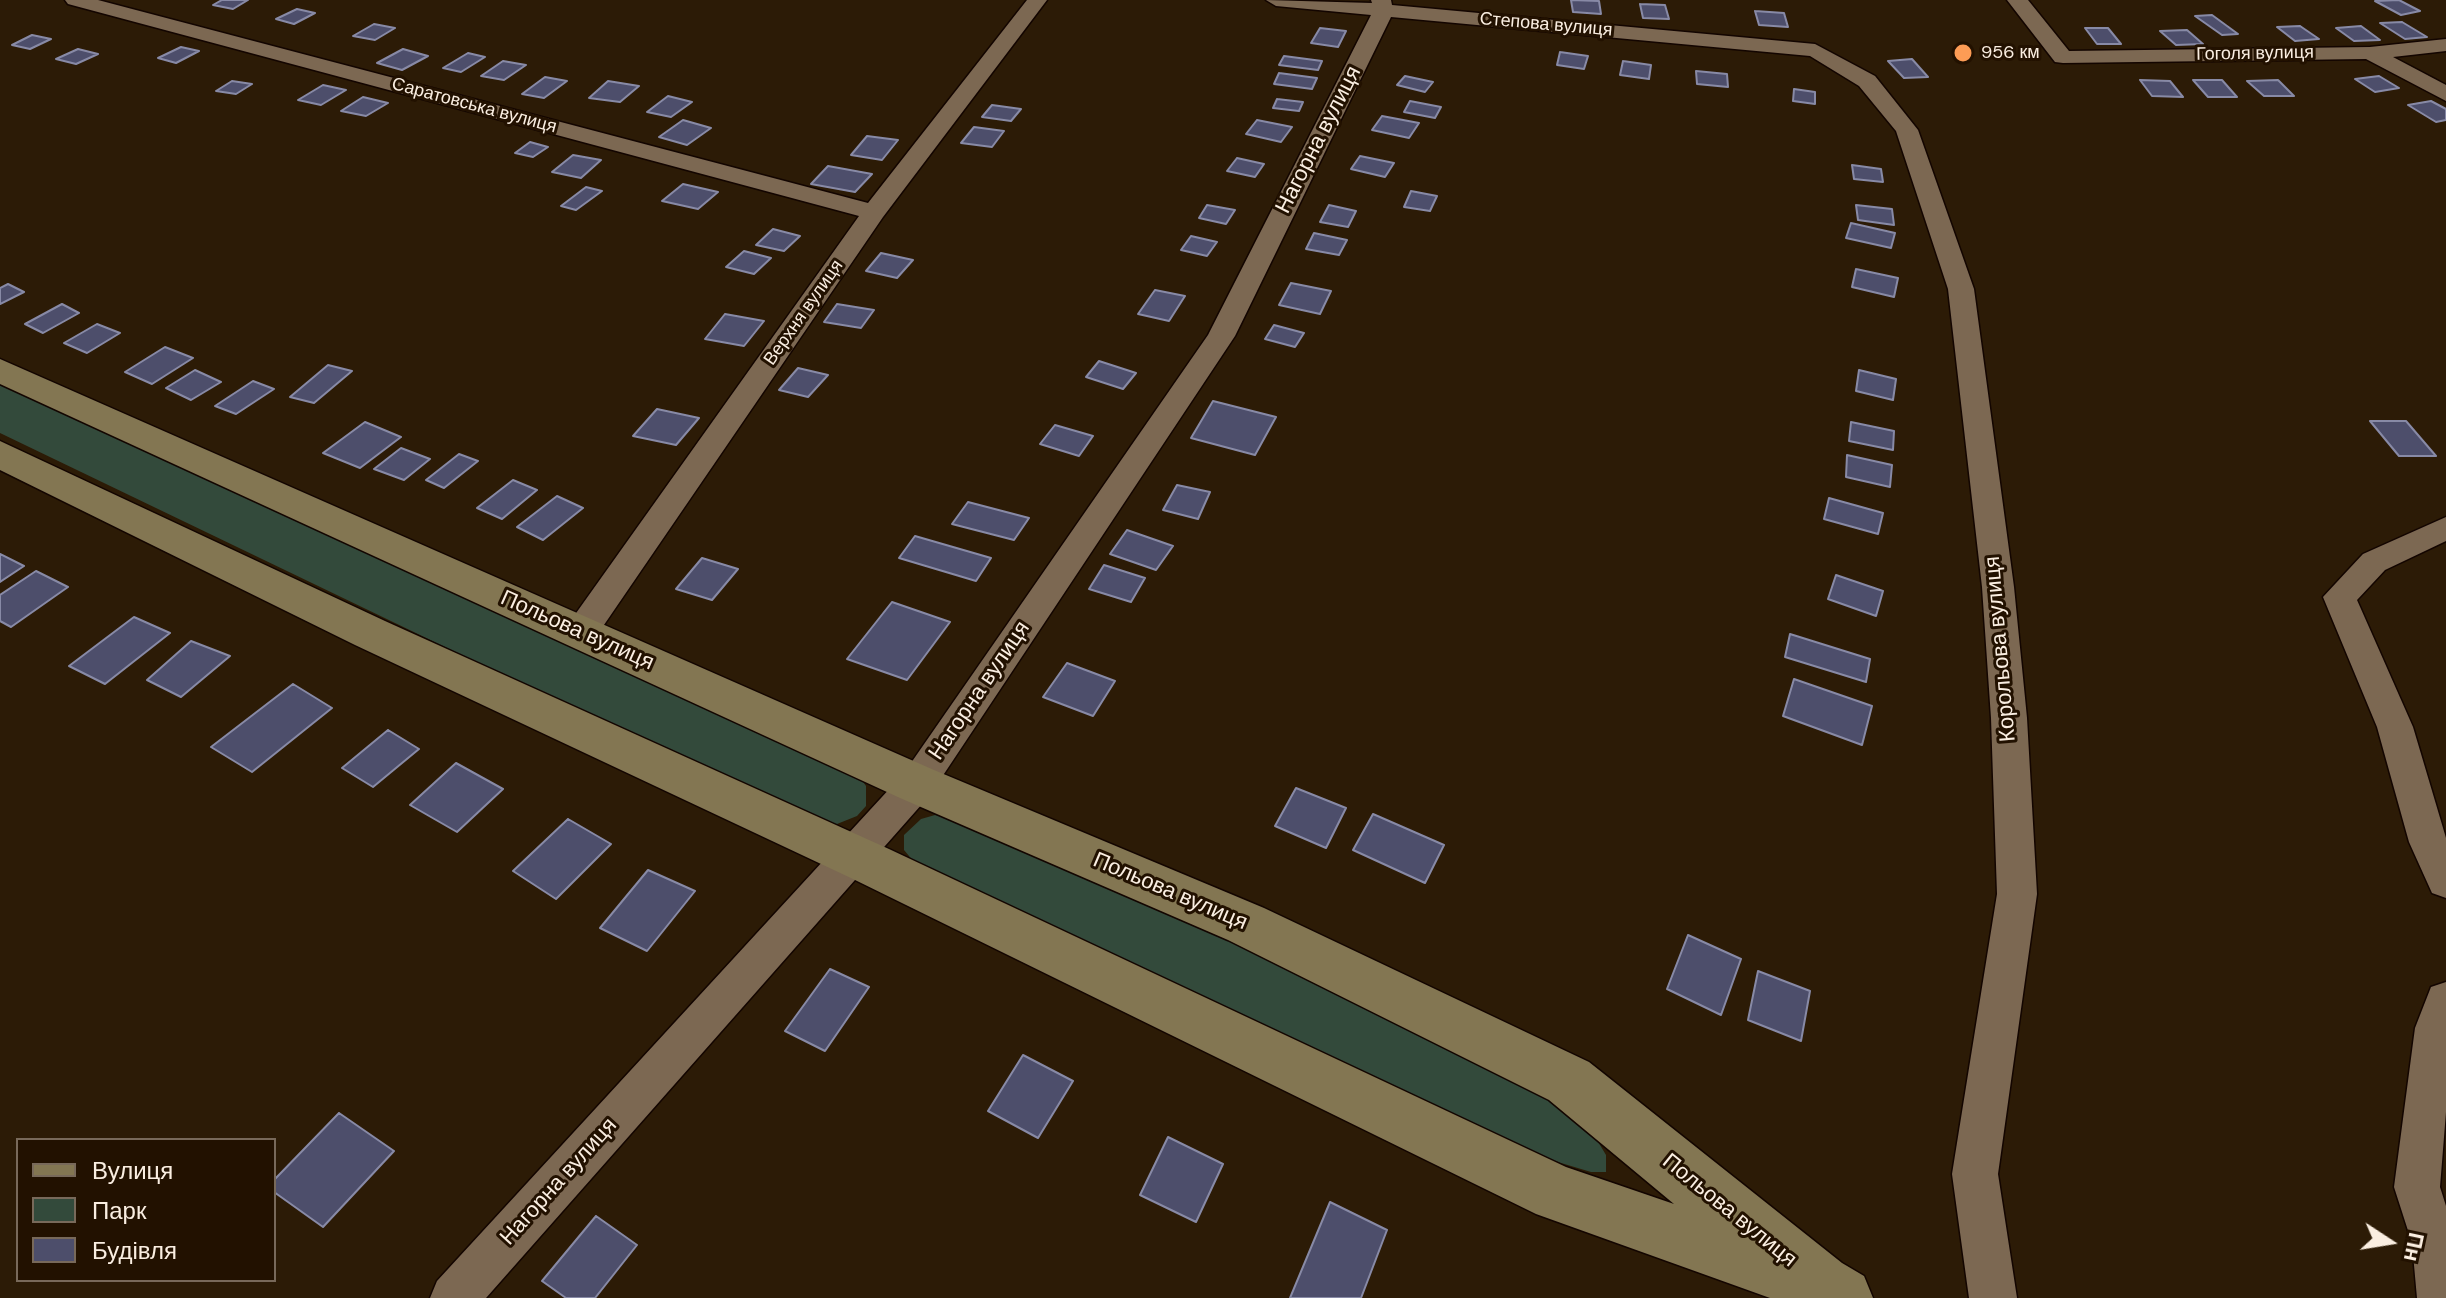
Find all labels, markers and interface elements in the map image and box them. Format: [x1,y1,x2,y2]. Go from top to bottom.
street label: Степова вулиця [1479,8,1613,42]
marker: 956 км [1952,42,1974,64]
place label: 956 км [1981,42,2040,64]
street label: Гоголя вулиця [2196,42,2314,66]
street label: Нагорна вулиця [1271,62,1367,218]
street label: Саратовська вулиця [389,74,559,138]
street label: Верхня вулиця [760,256,848,370]
street label: Корольова вулиця [1980,555,2022,743]
street label: Польова вулиця [496,585,658,677]
street label: Нагорна вулиця [924,617,1036,765]
street label: Польова вулиця [1089,848,1251,936]
street label: Нагорна вулиця [495,1113,623,1251]
legend [16,1138,276,1282]
street label: Польова вулиця [1657,1149,1801,1273]
text: Вулиця [92,1155,173,1186]
text: Парк [92,1195,146,1226]
north arrow [2350,1202,2430,1282]
text: Пн [2397,1230,2431,1264]
text: Будівля [92,1235,177,1266]

